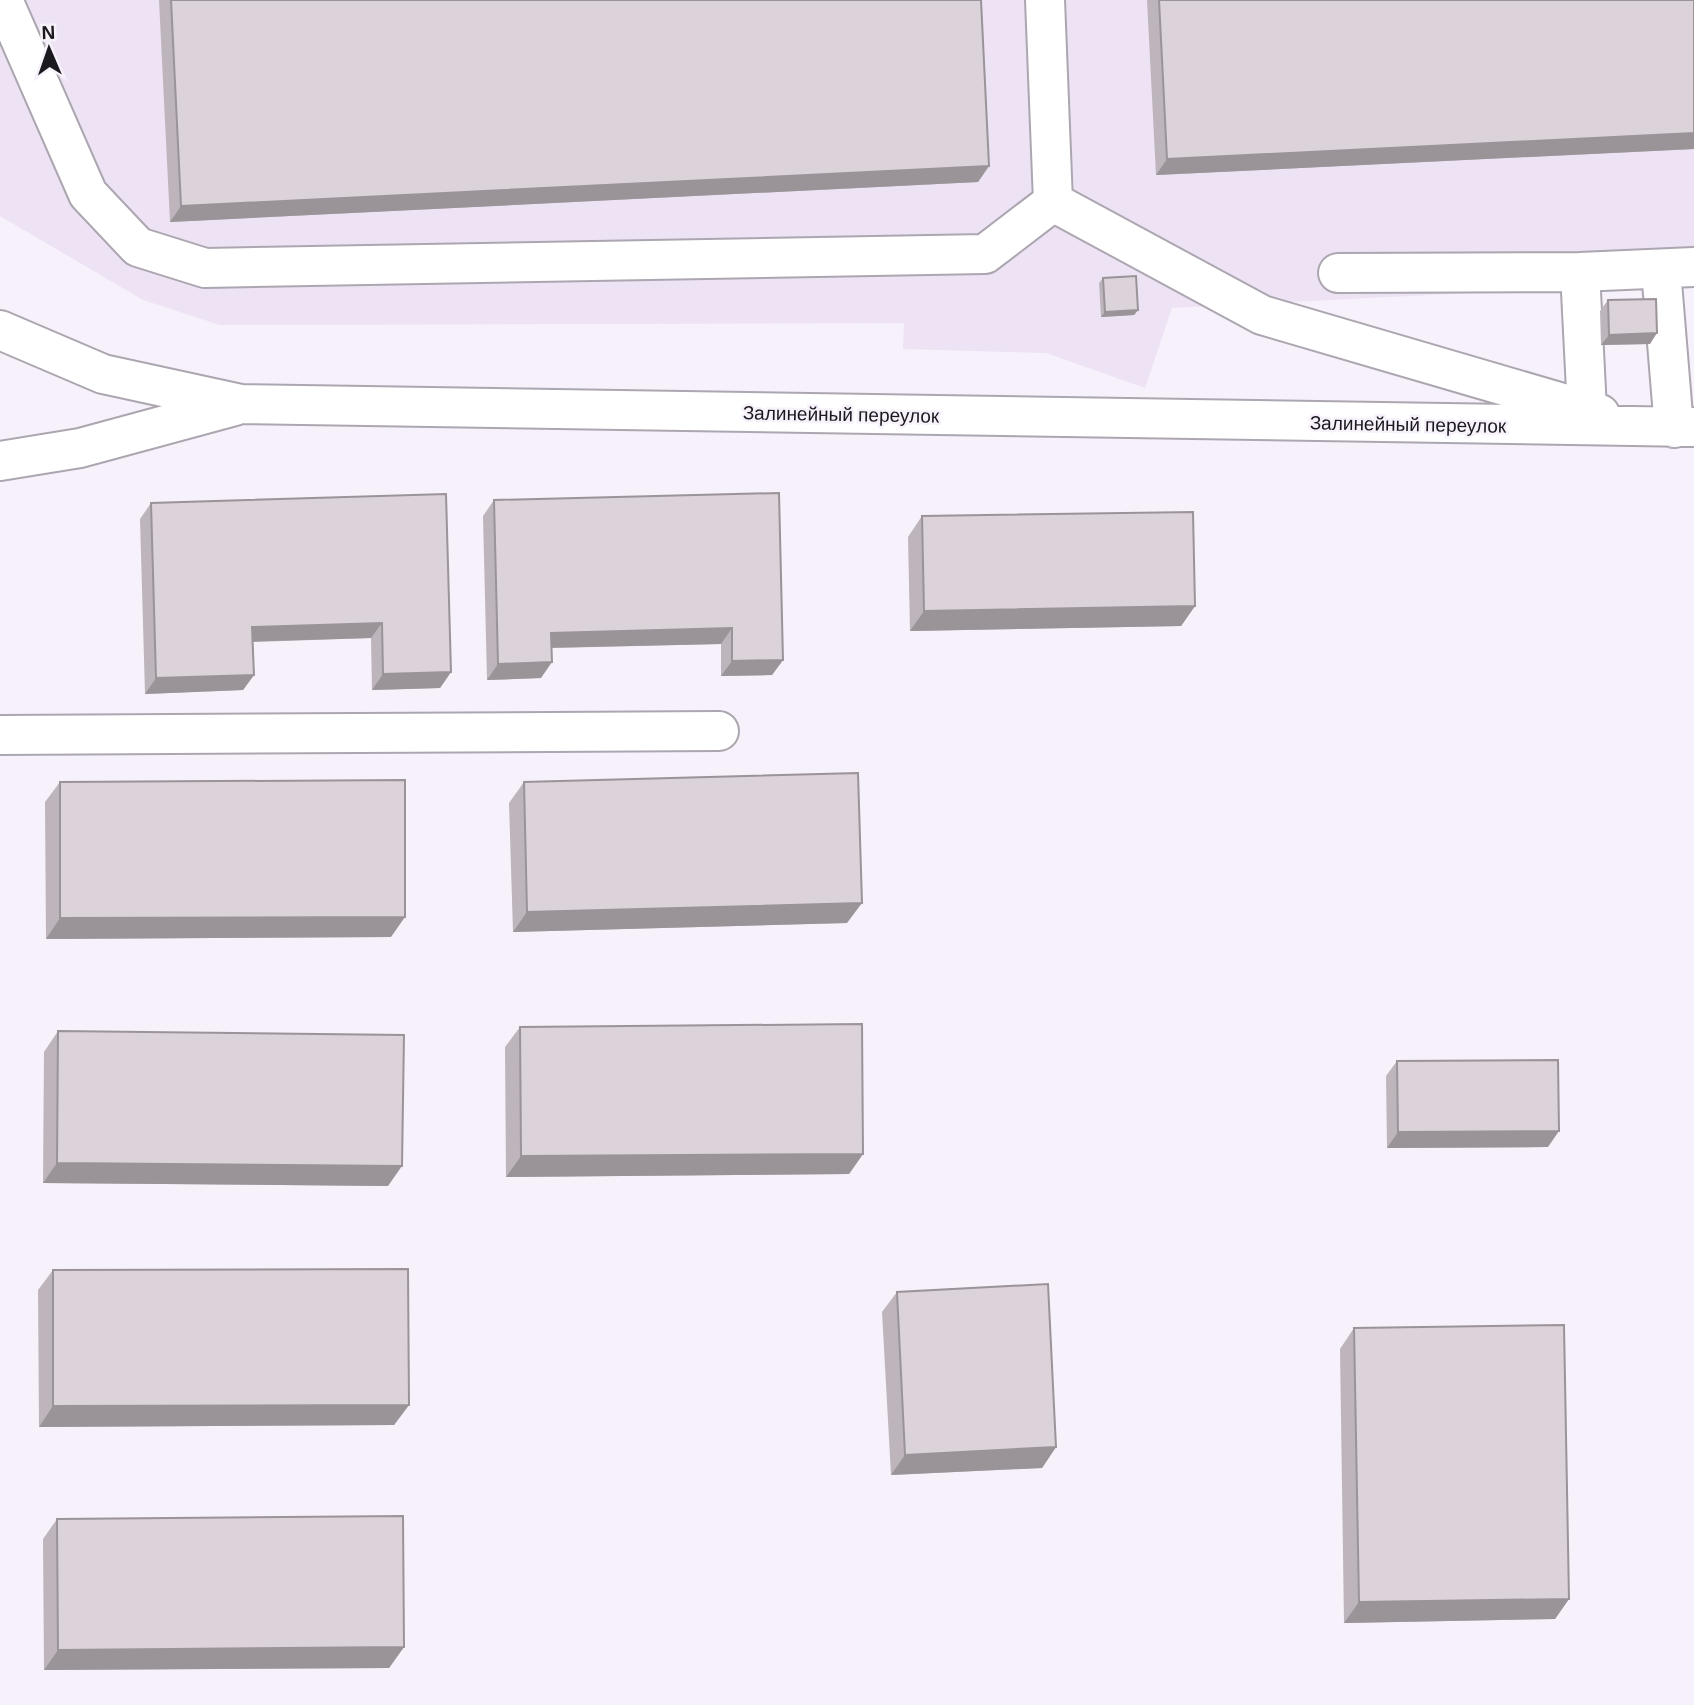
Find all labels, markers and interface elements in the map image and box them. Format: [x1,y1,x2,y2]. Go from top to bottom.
north arrow [14,14,84,84]
text: N [41,22,56,43]
street label: Залинейный переулок [743,402,940,427]
street label: Залинейный переулок [1310,412,1507,437]

